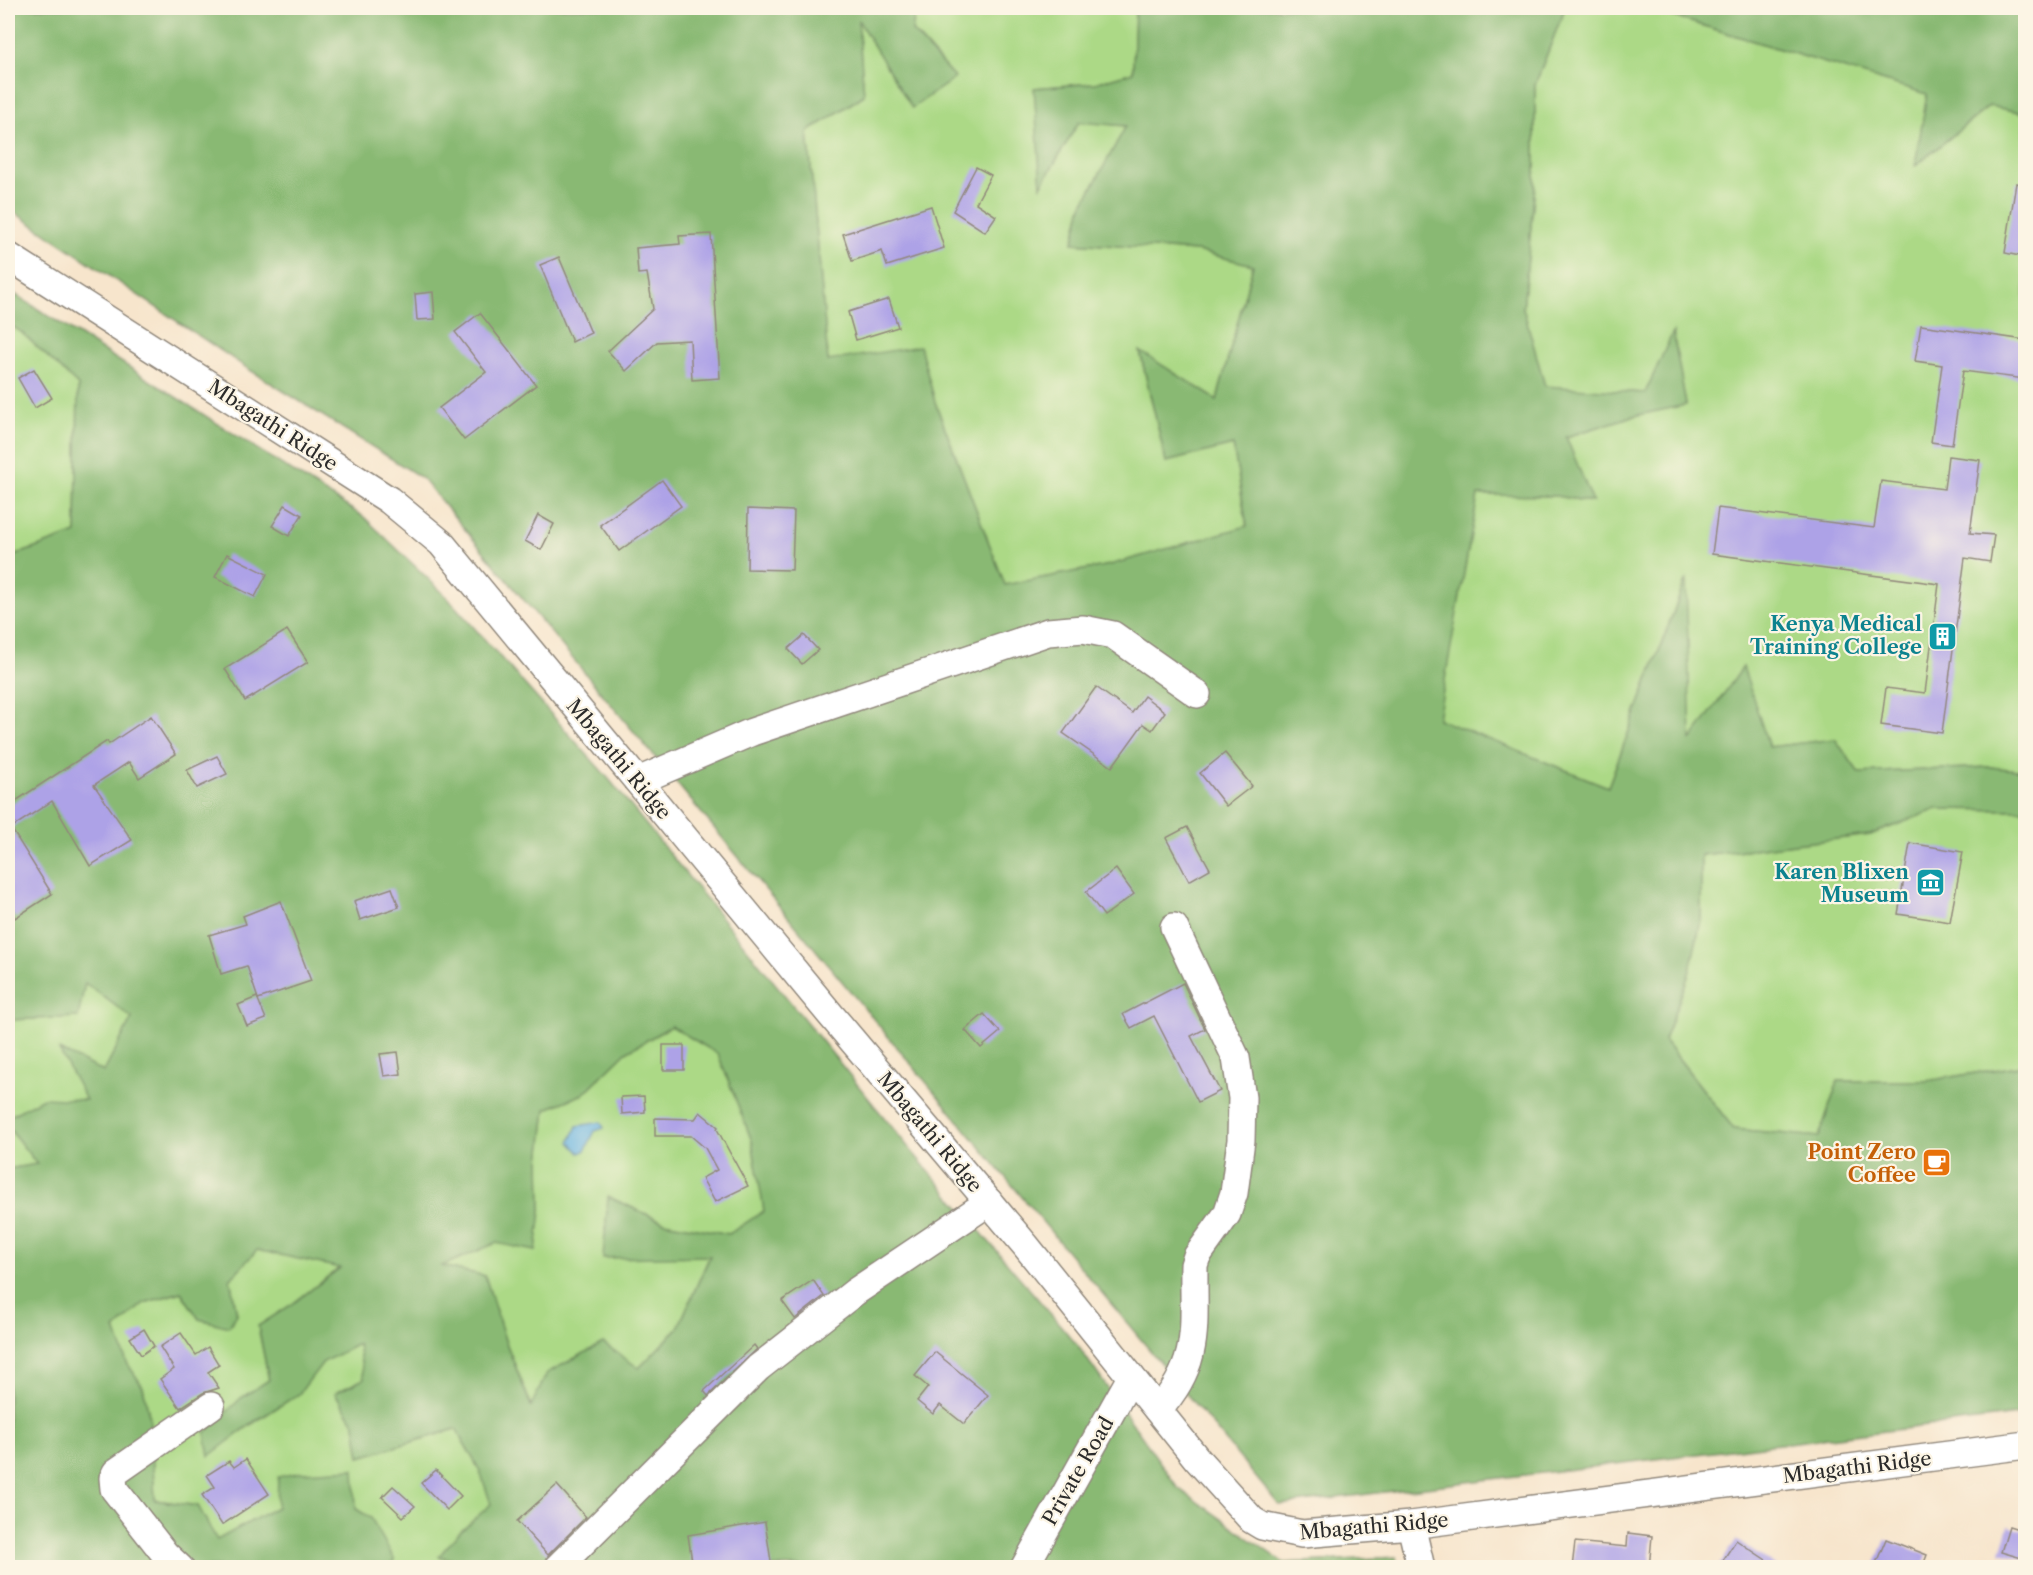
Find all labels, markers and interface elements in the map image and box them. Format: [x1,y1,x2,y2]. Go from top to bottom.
street label: Mbagathi Ridge [204,374,342,476]
place label: Kenya Medical Training College [1750,612,1922,659]
building icon: Kenya Medical Training College [1927,620,1959,652]
street label: Mbagathi Ridge [562,694,676,824]
place label: Karen Blixen Museum [1774,860,1909,907]
museum icon: Karen Blixen Museum [1914,867,1946,899]
street label: Mbagathi Ridge [873,1067,987,1197]
place label: Point Zero Coffee [1808,1140,1916,1187]
cafe icon: Point Zero Coffee [1921,1147,1953,1179]
street label: Private Road [1037,1412,1119,1530]
street label: Mbagathi Ridge [1781,1446,1933,1488]
street label: Mbagathi Ridge [1299,1508,1449,1544]

